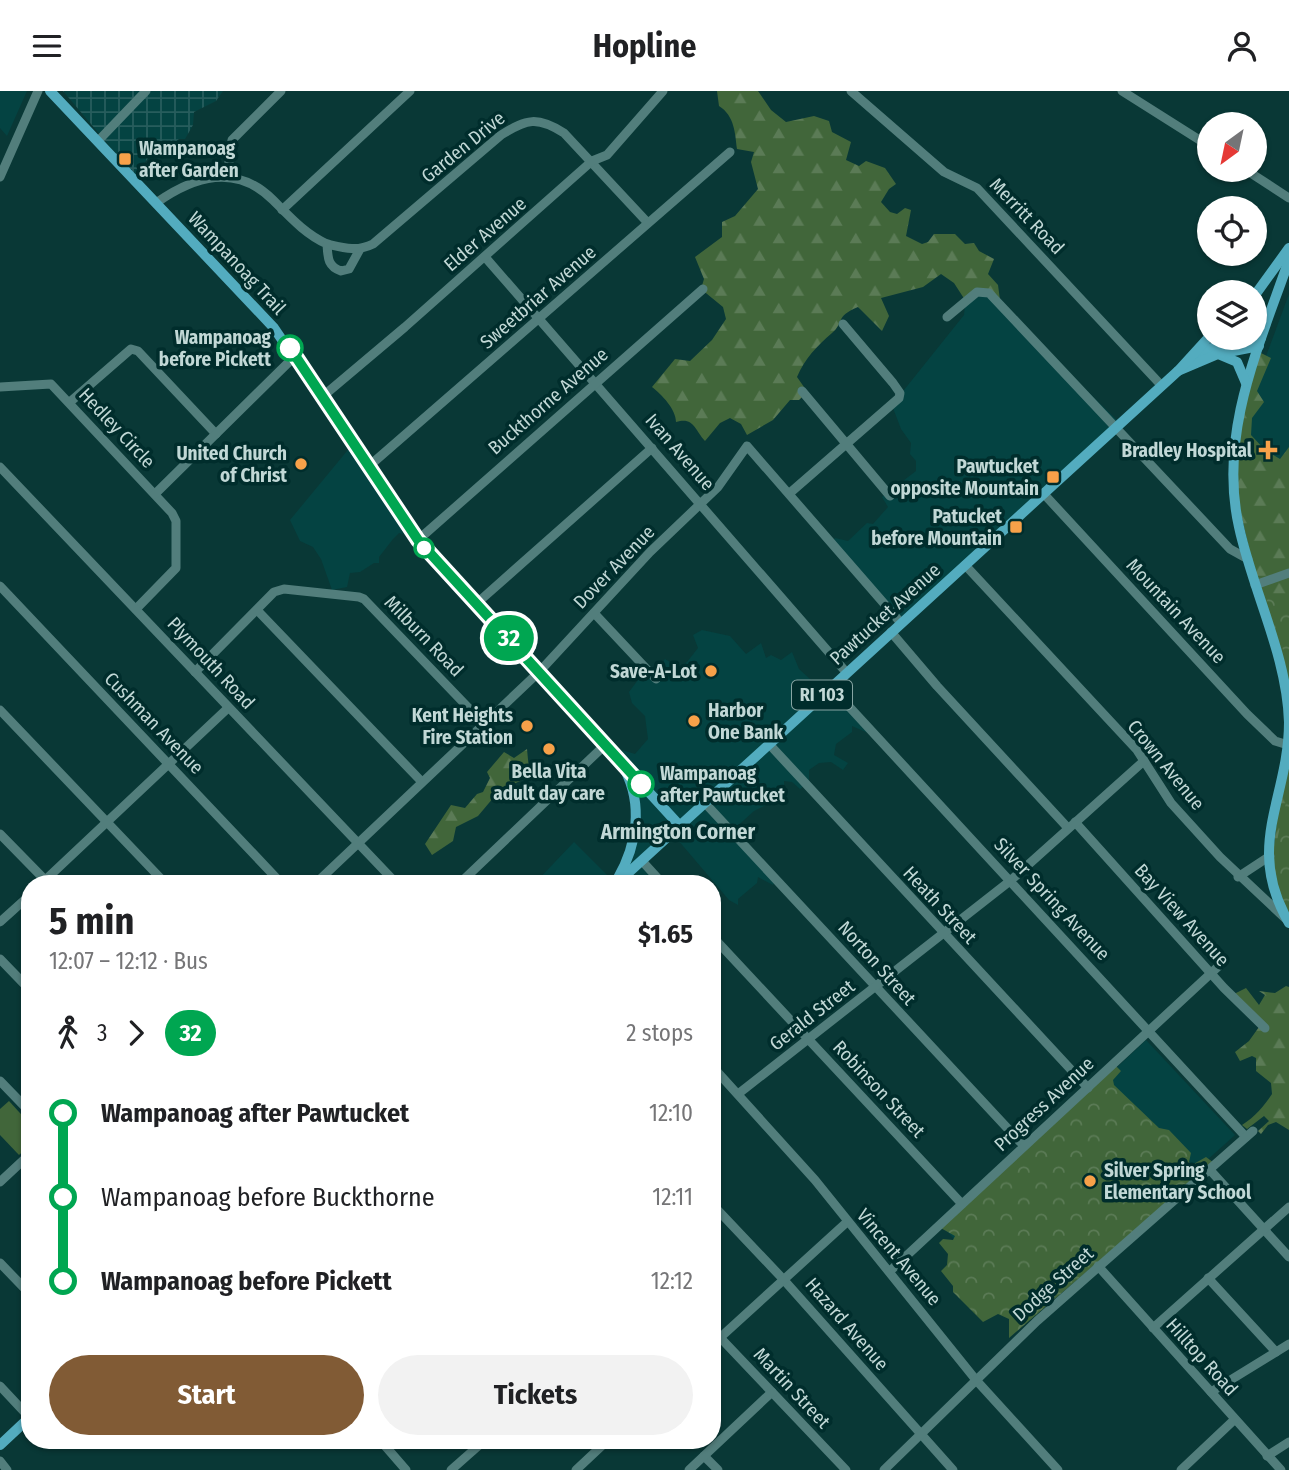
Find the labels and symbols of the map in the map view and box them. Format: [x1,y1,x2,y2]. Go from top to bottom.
street label: Garden Drive [417,106,509,188]
north arrow [1197,112,1267,182]
place label: Wampanoag after Garden [139,137,239,182]
marker: Wampanoag after Garden [117,151,133,167]
street label: Merritt Road [985,173,1069,259]
street label: Elder Avenue [439,192,531,276]
street label: Wampanoag Trail [183,207,291,319]
street label: Sweetbriar Avenue [475,240,601,354]
place label: Wampanoag before Pickett [159,326,272,371]
marker: Wampanoag before Pickett [277,335,303,361]
street label: Buckthorne Avenue [483,343,613,459]
street label: Hedley Circle [74,383,160,473]
street label: Ivan Avenue [640,409,720,495]
place label: Bradley Hospital [1122,439,1253,462]
marker: Bradley Hospital [1258,440,1278,460]
place label: United Church of Christ [176,442,287,487]
place label: Pawtucket opposite Mountain [890,455,1039,500]
marker: United Church of Christ [293,456,309,472]
marker: Pawtucket opposite Mountain [1045,469,1061,485]
place label: Patucket before Mountain [871,505,1002,550]
marker: Patucket before Mountain [1008,519,1024,535]
street label: Dover Avenue [569,521,659,613]
unlabelled marker [414,538,434,558]
street label: Mountain Avenue [1121,554,1231,668]
street label: Pawtucket Avenue [825,558,945,670]
street label: Milburn Road [380,591,468,681]
street label: Plymouth Road [162,612,260,714]
line badge: 32 [477,615,540,661]
place label: Save-A-Lot [610,660,697,683]
marker: Save-A-Lot [703,663,719,679]
street label: Cushman Avenue [100,667,208,779]
road number: RI 103 [792,681,852,709]
place label: Harbor One Bank [708,699,784,744]
place label: Kent Heights Fire Station [412,704,514,749]
marker: Harbor One Bank [686,713,702,729]
street label: Crown Avenue [1123,715,1209,815]
marker: Kent Heights Fire Station [519,718,535,734]
marker: Bella Vita adult day care [541,741,557,757]
place label: Bella Vita adult day care [493,760,605,805]
place label: Wampanoag after Pawtucket [660,762,785,807]
marker: Wampanoag after Pawtucket [628,771,654,797]
district label: Armington Corner [600,819,756,845]
street label: Silver Spring Avenue [989,833,1115,965]
street label: Bay View Avenue [1130,859,1234,971]
street label: Heath Street [898,862,982,949]
street label: Norton Street [833,916,921,1010]
street label: Gerald Street [765,974,860,1055]
street label: Robinson Street [828,1036,930,1143]
street label: Progress Avenue [989,1052,1099,1156]
place label: Silver Spring Elementary School [1104,1159,1252,1204]
marker: Silver Spring Elementary School [1082,1173,1098,1189]
street label: Vincent Avenue [852,1204,946,1310]
street label: Dodge Street [1008,1241,1099,1326]
street label: Hazard Avenue [801,1273,893,1375]
street label: Hilltop Road [1161,1314,1243,1400]
street label: Martin Street [749,1343,836,1434]

